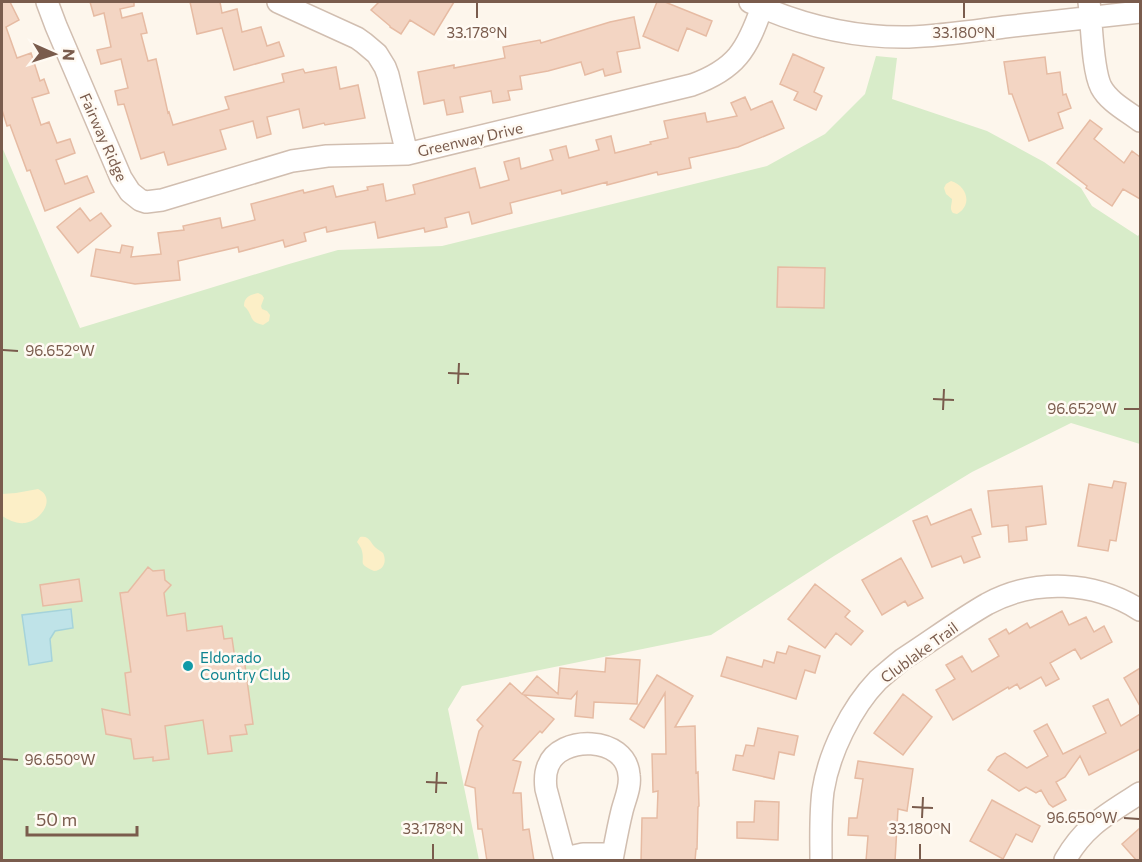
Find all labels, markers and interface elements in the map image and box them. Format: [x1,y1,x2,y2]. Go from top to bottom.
text: 33.178°N [447,23,507,41]
text: 33.180°N [933,23,995,41]
north arrow [24,24,84,84]
text: N [60,48,79,61]
street label: Fairway Ridge [77,90,131,184]
street label: Greenway Drive [416,118,524,160]
text: 96.652°W [25,341,95,359]
text: 96.652°W [1047,399,1117,417]
street label: Clublake Trail [877,618,961,686]
place label: Eldorado Country Club [200,648,290,683]
marker: Eldorado Country Club [181,659,195,673]
text: 96.650°W [24,750,96,768]
scale bar [27,799,136,837]
text: 50 m [36,808,77,830]
text: 96.650°W [1046,808,1118,826]
text: 33.178°N [403,819,463,837]
text: 33.180°N [889,819,951,837]

